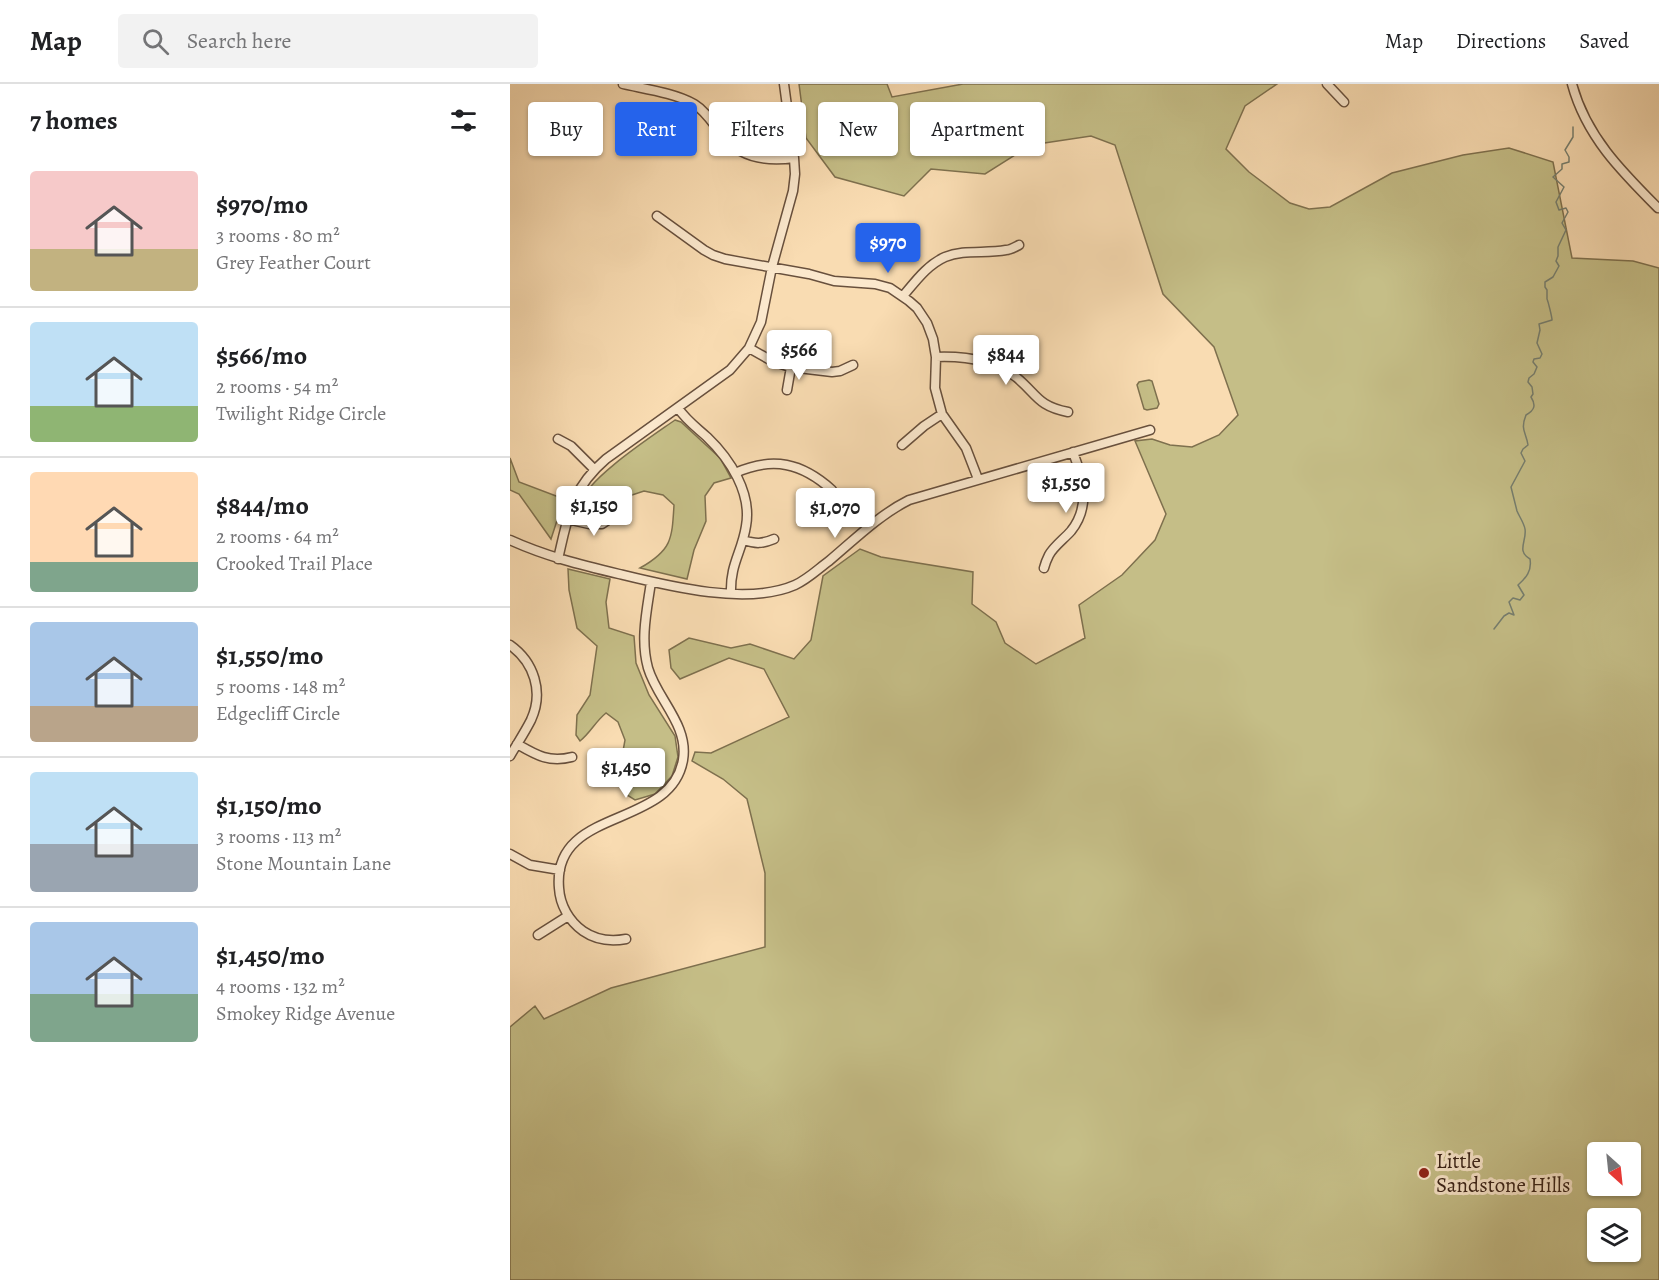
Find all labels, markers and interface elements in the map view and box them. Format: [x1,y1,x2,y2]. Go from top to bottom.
search box [118,14,538,68]
text: Map [30,22,82,60]
icon: search [139,25,172,58]
text: Search here [187,26,291,56]
text: Map [1385,27,1423,55]
text: Directions [1456,27,1546,55]
text: Saved [1579,27,1629,55]
chip: Buy [528,102,603,156]
chip: Rent [615,102,697,156]
chip: Filters [709,102,806,156]
chip: New [818,102,898,156]
chip: Apartment [910,102,1045,156]
text: 7 homes [30,103,118,138]
icon: filters [447,104,480,137]
text: $970/mo [216,187,308,222]
icon: home [78,195,150,267]
text: 3 rooms · 80 m² [216,222,340,249]
pin: $970 [852,223,924,274]
text: $970 [869,229,907,256]
text: Grey Feather Court [216,249,371,276]
pin: $566 [763,330,835,381]
pin: $844 [970,335,1042,386]
text: $566 [781,336,817,363]
text: $566/mo [216,338,307,373]
text: $844 [987,341,1025,368]
icon: home [78,346,150,418]
text: 2 rooms · 54 m² [216,373,338,400]
text: Twilight Ridge Circle [216,400,386,427]
pin: $1,550 [1017,463,1115,514]
text: $1,550 [1042,469,1091,496]
pin: $1,150 [545,486,643,537]
text: $844/mo [216,488,309,523]
pin: $1,070 [786,488,884,539]
text: $1,150 [570,492,618,519]
text: $1,070 [810,494,860,521]
icon: home [78,496,150,568]
text: 2 rooms · 64 m² [216,523,339,550]
text: Crooked Trail Place [216,550,373,577]
text: $1,550/mo [216,638,323,673]
icon: home [78,646,150,718]
text: 5 rooms · 148 m² [216,673,345,700]
text: Edgecliff Circle [216,700,340,727]
pin: $1,450 [577,748,675,799]
text: $1,450 [601,754,651,781]
text: $1,150/mo [216,788,322,823]
icon: home [78,796,150,868]
text: 3 rooms · 113 m² [216,823,341,850]
text: Stone Mountain Lane [216,850,391,877]
text: $1,450/mo [216,938,325,973]
icon: home [78,946,150,1018]
text: 4 rooms · 132 m² [216,973,345,1000]
text: Smokey Ridge Avenue [216,1000,395,1027]
north arrow [1587,1142,1641,1196]
map controls [1587,1142,1641,1262]
place label: Little Sandstone Hills [1436,1147,1570,1199]
marker: Little Sandstone Hills [1417,1166,1431,1180]
button: layers [1587,1208,1641,1262]

